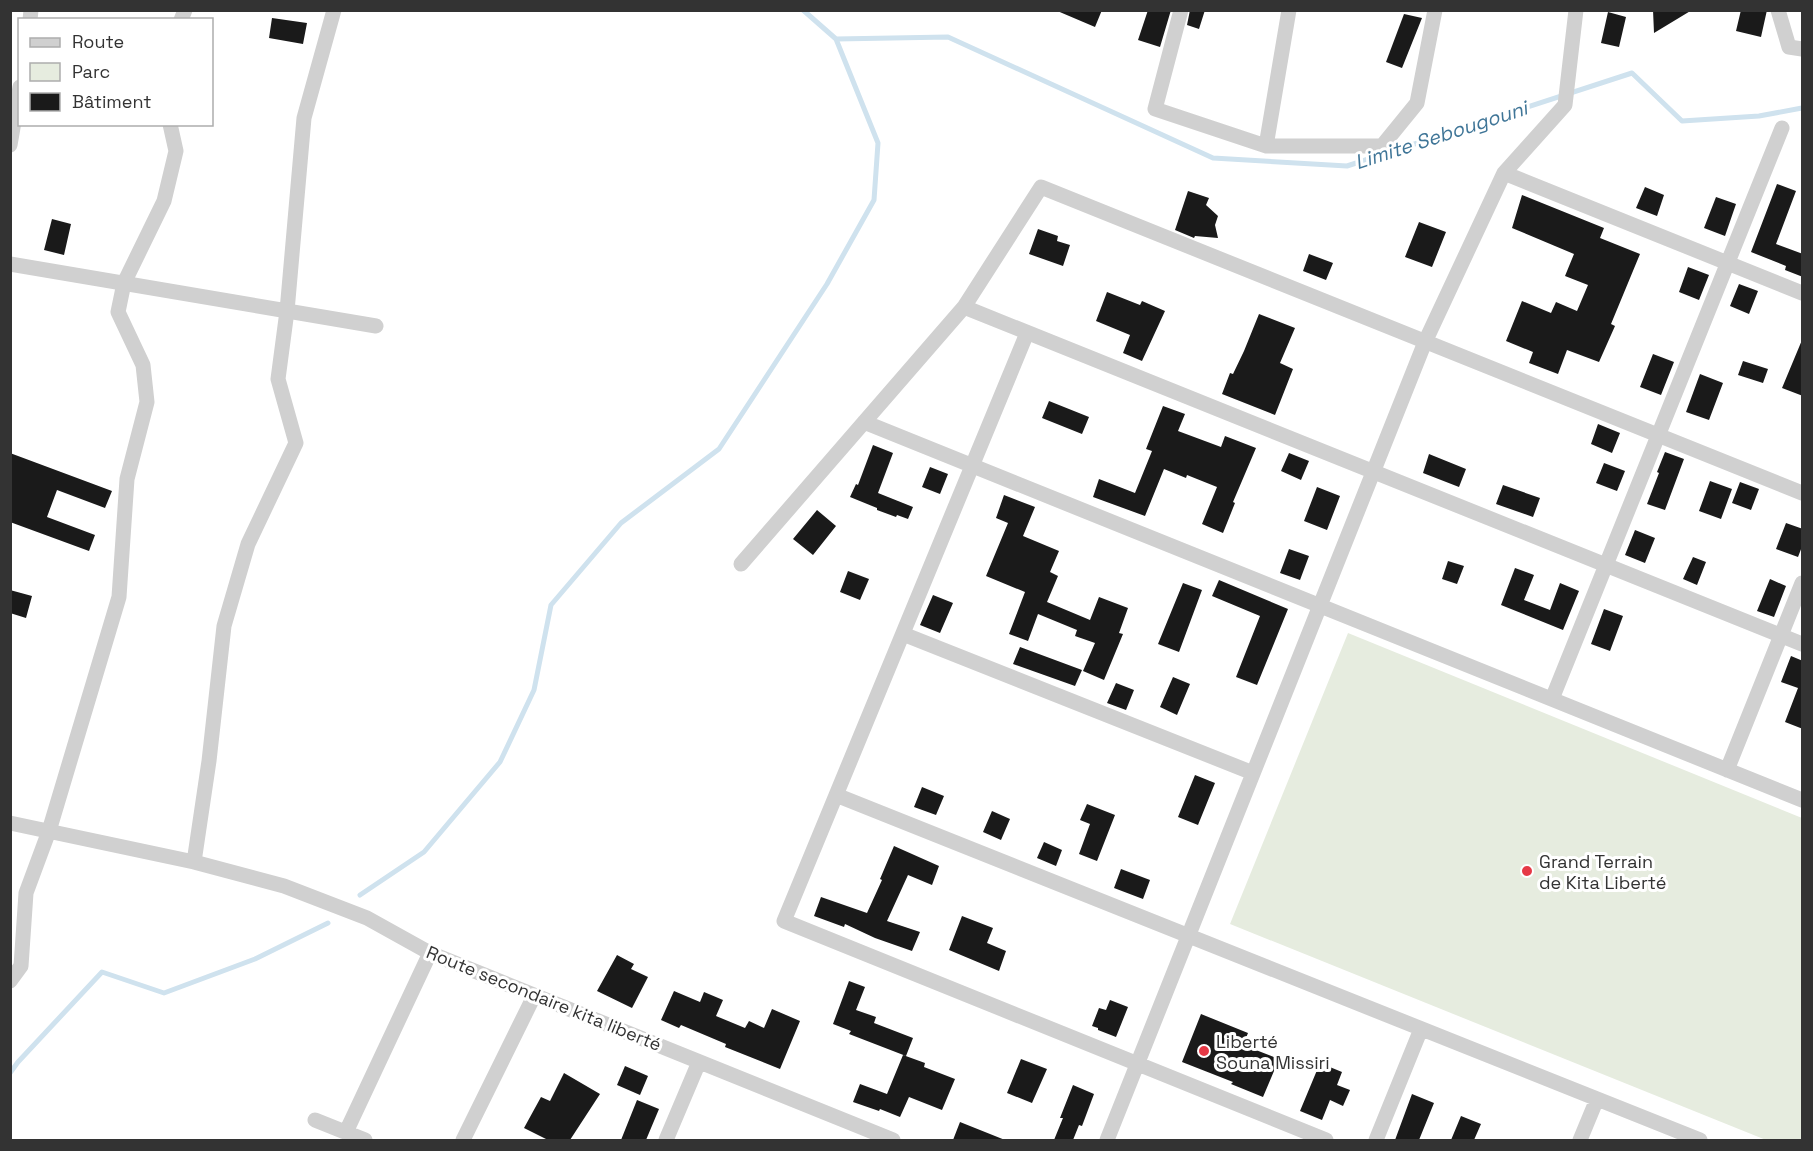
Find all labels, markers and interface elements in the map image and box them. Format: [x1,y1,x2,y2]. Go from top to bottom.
legend [18,18,213,126]
text: Route [72,30,124,53]
text: Parc [72,60,110,83]
text: Bâtiment [72,90,152,113]
water label: Limite Sebougouni [1351,94,1533,175]
place label: Grand Terrain de Kita Liberté [1539,850,1666,894]
marker: Grand Terrain de Kita Liberté [1520,864,1534,878]
street label: Route secondaire kita liberté [423,940,665,1056]
place label: Liberté Souna Missiri [1216,1030,1330,1074]
marker: Liberté Souna Missiri [1197,1044,1211,1058]

